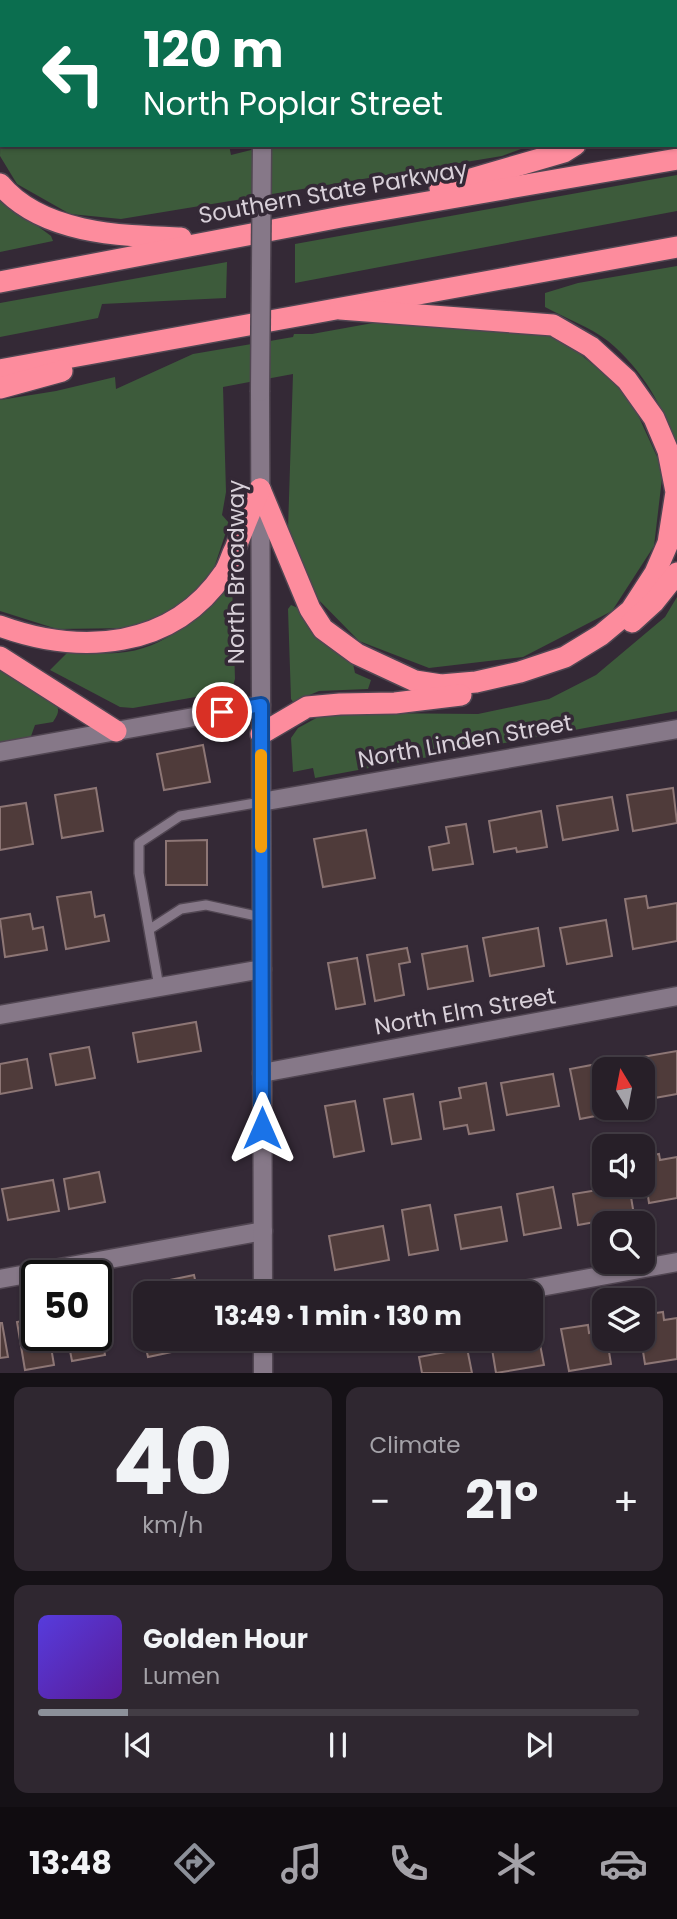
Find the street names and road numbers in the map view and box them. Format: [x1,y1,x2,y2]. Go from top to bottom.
street label: Southern State Parkway [196,153,470,231]
street label: North Broadway [220,480,252,664]
street label: North Linden Street [355,706,575,776]
street label: North Elm Street [372,979,558,1043]

